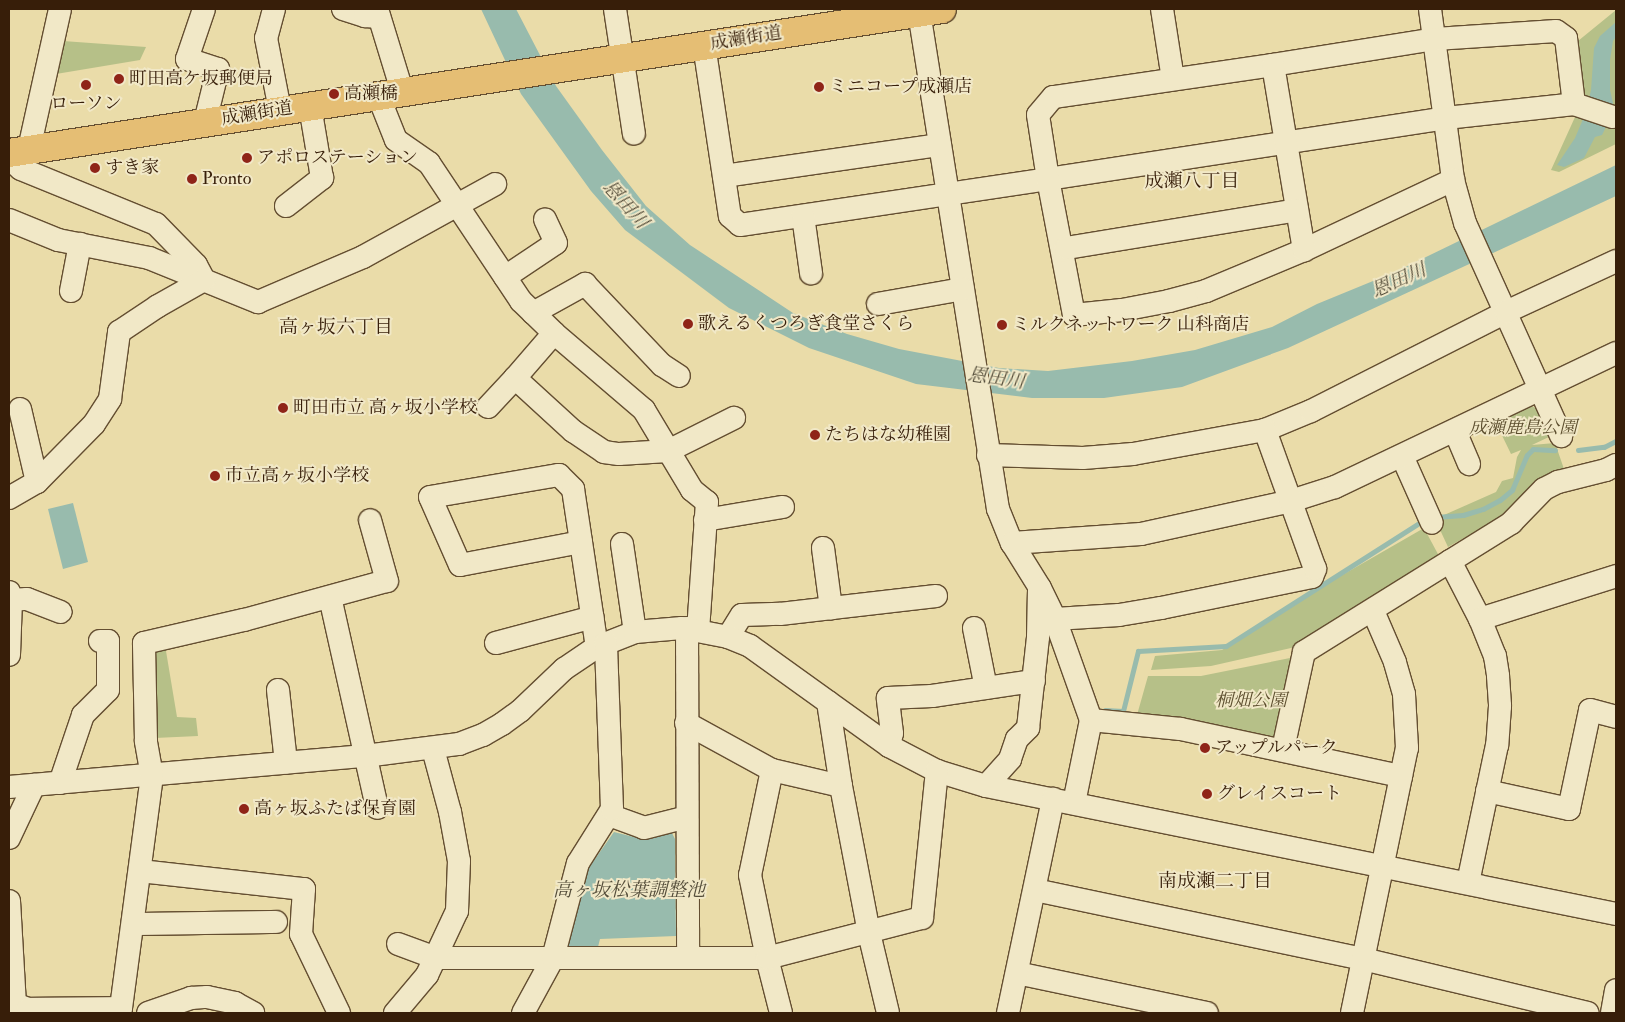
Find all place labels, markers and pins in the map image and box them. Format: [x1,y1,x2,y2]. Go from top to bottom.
place label: 町田高ケ坂郵便局 [129,68,273,90]
marker: 町田高ケ坂郵便局 [113,73,125,85]
place label: ミニコープ成瀬店 [829,76,973,98]
marker: ローソン [80,79,92,91]
marker: ミニコープ成瀬店 [813,81,825,93]
place label: 高瀬橋 [344,83,398,105]
marker: 高瀬橋 [328,88,340,100]
place label: ローソン [50,93,122,115]
place label: アポロステーション [257,147,419,169]
marker: アポロステーション [241,152,253,164]
place label: すき家 [105,157,159,179]
marker: すき家 [89,162,101,174]
place label: Pronto [202,168,251,190]
marker: Pronto [186,173,198,185]
place label: 歌えるくつろぎ食堂さくら [698,313,914,335]
place label: ミルクネットワーク 山科商店 [1012,314,1250,336]
marker: 歌えるくつろぎ食堂さくら [682,318,694,330]
marker: ミルクネットワーク 山科商店 [996,319,1008,331]
place label: 町田市立 高ヶ坂小学校 [293,397,477,419]
marker: 町田市立 高ヶ坂小学校 [277,402,289,414]
place label: たちはな幼稚園 [825,424,951,446]
marker: たちはな幼稚園 [809,429,821,441]
place label: 市立高ヶ坂小学校 [225,465,369,487]
marker: 市立高ヶ坂小学校 [209,470,221,482]
place label: アップルパーク [1215,737,1341,759]
marker: アップルパーク [1199,742,1211,754]
place label: グレイスコート [1217,783,1343,805]
marker: グレイスコート [1201,788,1213,800]
place label: 高ヶ坂ふたば保育園 [254,798,416,820]
marker: 高ヶ坂ふたば保育園 [238,803,250,815]

